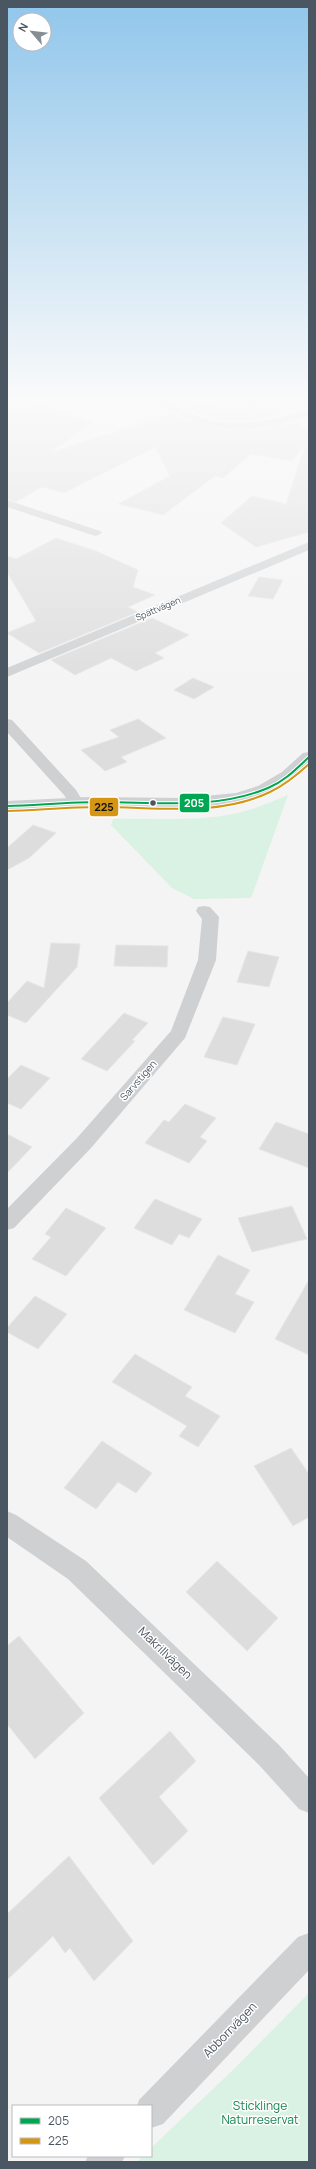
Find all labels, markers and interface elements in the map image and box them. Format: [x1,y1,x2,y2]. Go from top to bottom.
north arrow [12,12,52,52]
text: N [14,20,31,34]
street label: Spättvägen [133,593,182,624]
line badge: 205 [179,793,210,813]
text: 205 [184,795,204,810]
line badge: 225 [89,797,119,817]
unlabelled marker [148,798,158,808]
text: 225 [94,799,114,814]
street label: Sarvstigen [117,1057,160,1103]
street label: Makrillvägen [135,1623,196,1683]
street label: Abborrvägen [199,1998,260,2061]
park label: Sticklinge Naturreservat [221,2097,299,2128]
legend [12,2105,152,2157]
text: 205 [48,2112,69,2129]
text: 225 [48,2132,69,2149]

